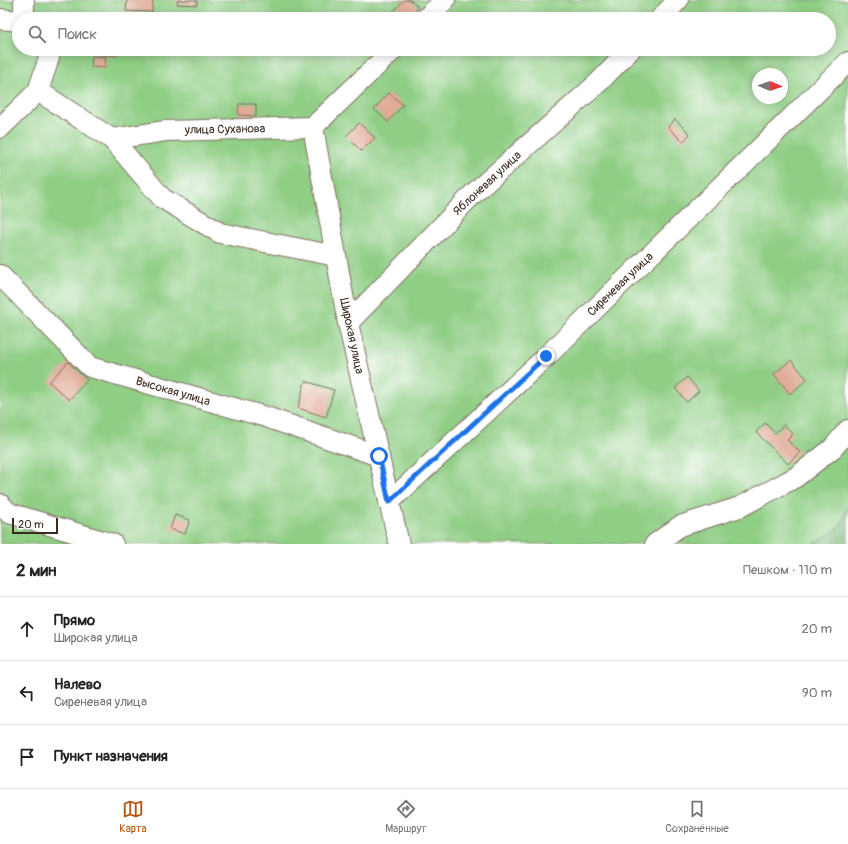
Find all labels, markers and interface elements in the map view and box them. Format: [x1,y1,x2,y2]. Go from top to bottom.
search box [12,12,836,56]
icon: search [26,23,48,45]
text: Поиск [58,25,97,44]
north arrow [752,68,788,104]
street label: улица Суханова [184,121,266,138]
street label: Яблоневая улица [450,148,525,219]
street label: Сиреневая улица [584,249,657,320]
street label: Широкая улица [336,297,367,376]
route end [537,347,555,365]
street label: Высокая улица [134,374,212,409]
route start [370,447,388,465]
scale bar [12,516,58,535]
text: 20 m [18,518,44,531]
text: 2 мин [16,560,56,581]
text: Пешком · 110 m [743,562,832,578]
text: Прямо [54,611,95,630]
icon: ahead [16,618,38,640]
text: 20 m [801,621,832,637]
text: Широкая улица [54,630,138,646]
text: Налево [54,675,101,694]
icon: left [16,682,38,704]
text: 90 m [802,685,832,701]
text: Сиреневая улица [54,694,147,710]
icon: arrive [16,746,38,768]
text: Пункт назначения [54,747,168,766]
tab: Карта [119,798,147,835]
tab: Маршрут [385,798,427,835]
tab: Сохранённые [665,798,729,835]

